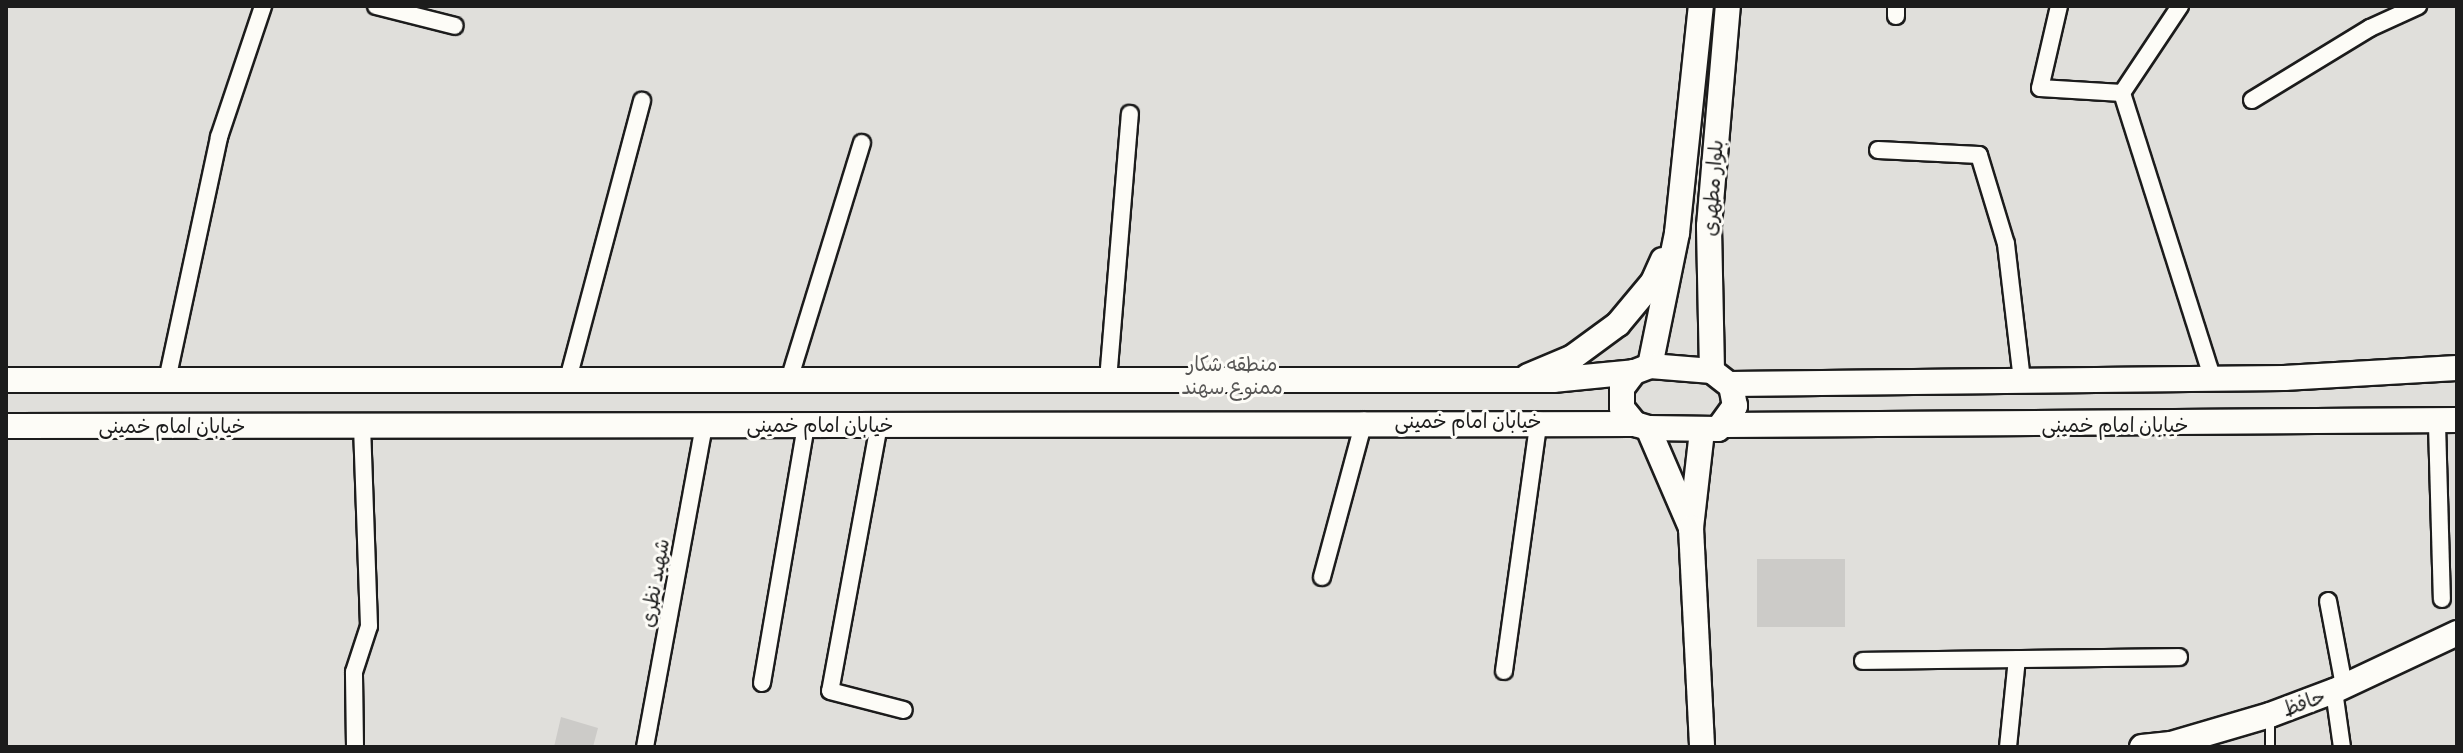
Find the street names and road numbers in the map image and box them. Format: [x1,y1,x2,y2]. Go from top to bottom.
street label: بلوار مطهری [1698,139,1728,237]
street label: خیابان امام خمینی [1395,409,1541,433]
street label: خیابان امام خمینی [747,413,893,437]
street label: خیابان امام خمینی [2042,413,2188,437]
street label: خیابان امام خمینی [99,414,245,438]
street label: شهید نظری [635,537,675,629]
street label: حافظ [2279,684,2329,722]

